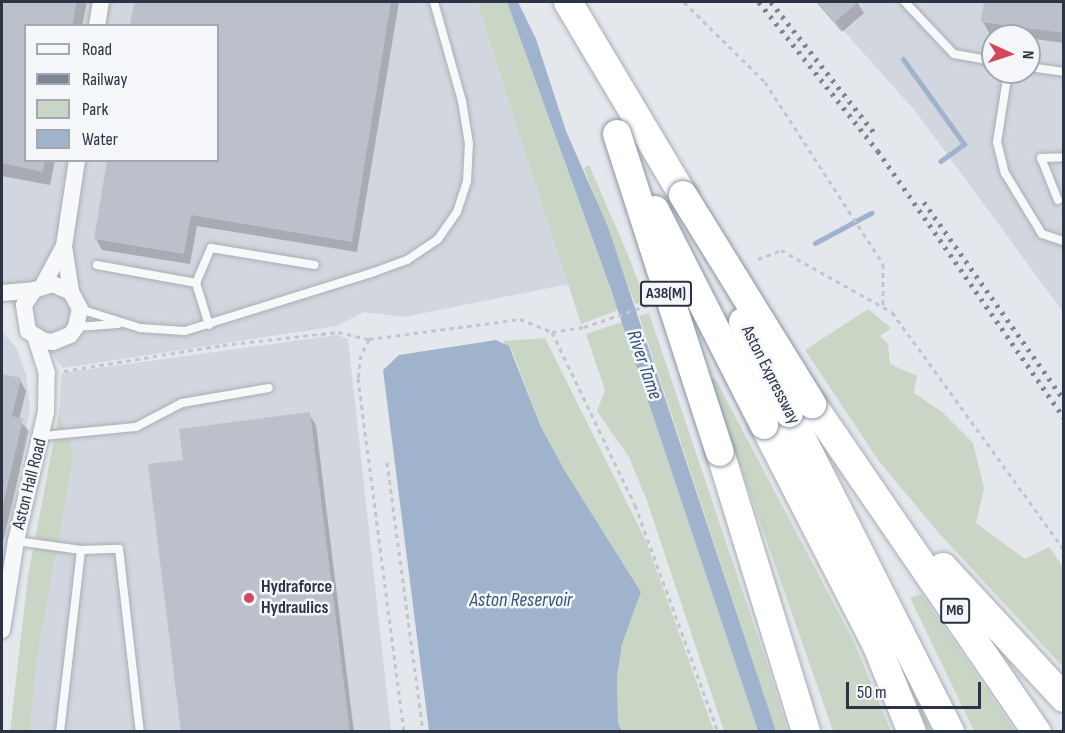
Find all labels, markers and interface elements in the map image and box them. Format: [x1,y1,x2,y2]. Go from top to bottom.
legend [24,24,219,162]
north arrow [981,24,1041,84]
text: Road [82,39,112,60]
text: N [1018,50,1037,60]
text: Railway [82,69,127,90]
text: Park [82,99,108,120]
text: Water [82,129,118,150]
road number: A38(M) [639,281,693,307]
street label: Aston Expressway [736,322,804,428]
water label: River Tame [621,327,667,403]
street label: Aston Hall Road [8,436,52,532]
place label: Hydraforce Hydraulics [261,577,332,620]
water label: Aston Reservoir [470,588,572,612]
marker: Hydraforce Hydraulics [242,591,256,605]
road number: M6 [940,598,970,624]
scale bar [849,670,984,708]
text: 50 m [857,682,887,703]

